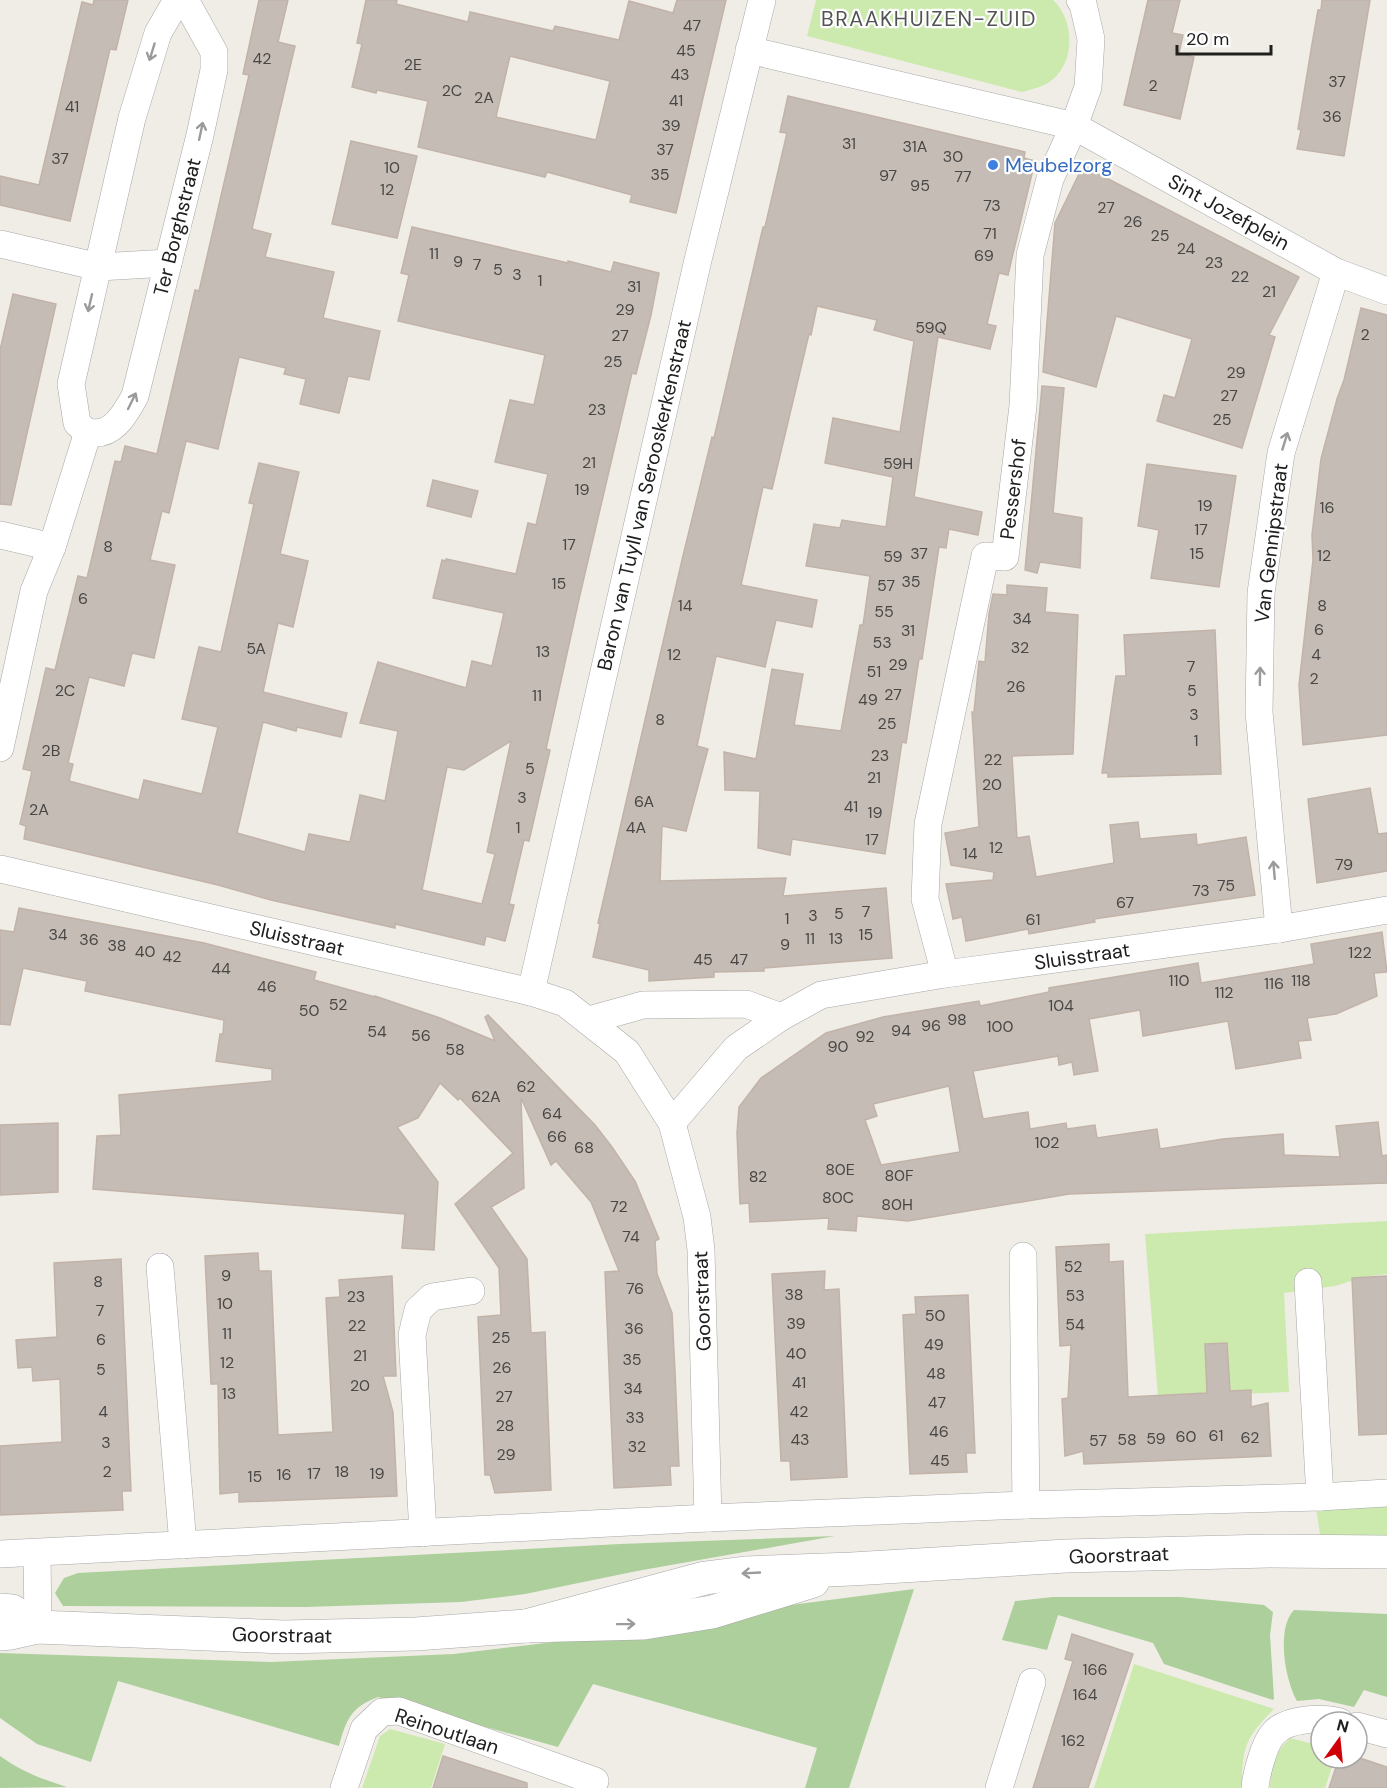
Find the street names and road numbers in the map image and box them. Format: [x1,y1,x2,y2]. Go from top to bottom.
street label: Ter Borghstraat [147,155,207,299]
street label: Sint Jozefplein [1164,168,1294,256]
street label: Baron van Tuyll van Serooskerkenstraat [591,317,697,673]
street label: Pessershof [994,437,1032,541]
street label: Van Gennipstraat [1248,461,1294,624]
street label: Sluisstraat [247,914,347,962]
street label: Sluisstraat [1032,936,1132,976]
street label: Goorstraat [687,1250,717,1352]
street label: Goorstraat [1068,1540,1170,1570]
street label: Goorstraat [232,1621,333,1649]
street label: Reinoutlaan [392,1702,502,1760]

